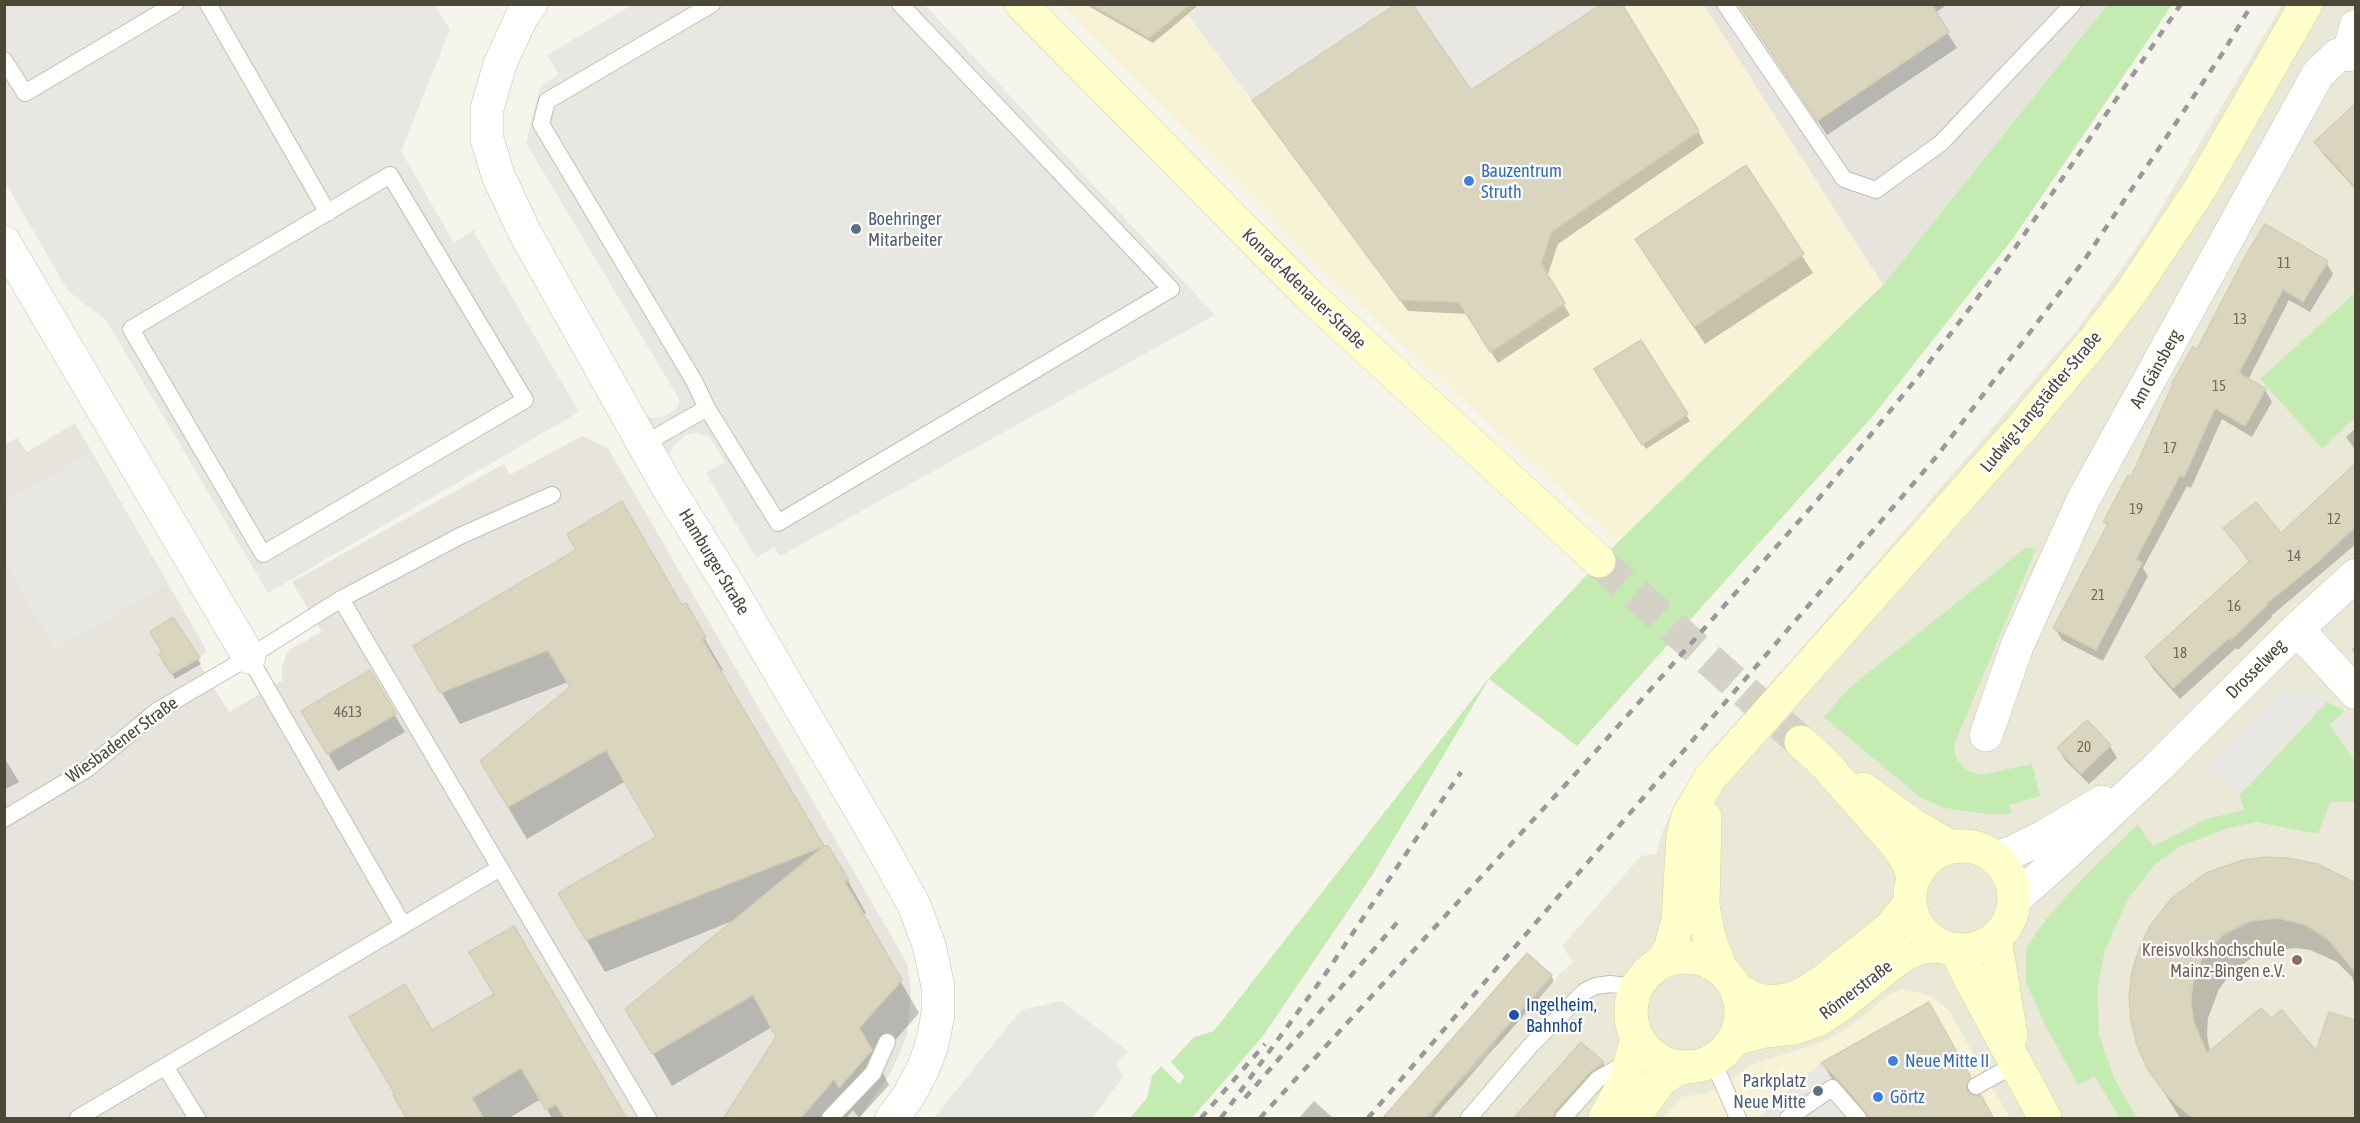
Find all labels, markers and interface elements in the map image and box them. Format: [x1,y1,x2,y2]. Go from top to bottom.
place label: Bauzentrum Struth [1481,160,1562,202]
marker: Bauzentrum Struth [1462,174,1476,188]
place label: Boehringer Mitarbeiter [868,208,942,250]
marker: Boehringer Mitarbeiter [849,222,863,236]
street label: Konrad-Adenauer-Straße [1238,224,1370,354]
house number: 11 [2277,254,2291,272]
house number: 13 [2233,310,2247,328]
street label: Am Gänsberg [2126,326,2186,412]
street label: Ludwig-Langstädter-Straße [1976,327,2106,477]
house number: 15 [2212,377,2226,395]
house number: 17 [2163,439,2177,457]
house number: 19 [2129,500,2143,518]
street label: Hamburger Straße [674,505,754,619]
house number: 12 [2327,510,2341,528]
house number: 14 [2287,547,2301,565]
house number: 21 [2091,586,2105,604]
house number: 16 [2227,597,2241,615]
street label: Drosselweg [2222,635,2290,703]
house number: 18 [2173,644,2187,662]
street label: Wiesbadener Straße [62,692,182,788]
house number: 4613 [334,703,362,721]
house number: 20 [2077,738,2091,756]
place label: Kreisvolkshochschule Mainz-Bingen e.V. [2142,939,2285,982]
marker: Kreisvolkshochschule Mainz-Bingen e.V. [2290,953,2304,967]
street label: Römerstraße [1815,956,1897,1024]
place label: Ingelheim, Bahnhof [1526,994,1597,1036]
marker: Ingelheim, Bahnhof [1507,1008,1521,1022]
place label: Neue Mitte II [1905,1050,1989,1072]
marker: Neue Mitte II [1886,1054,1900,1068]
place label: Parkplatz Neue Mitte [1733,1070,1806,1112]
marker: Parkplatz Neue Mitte [1811,1084,1825,1098]
place label: Görtz [1890,1086,1925,1108]
marker: Görtz [1871,1090,1885,1104]

